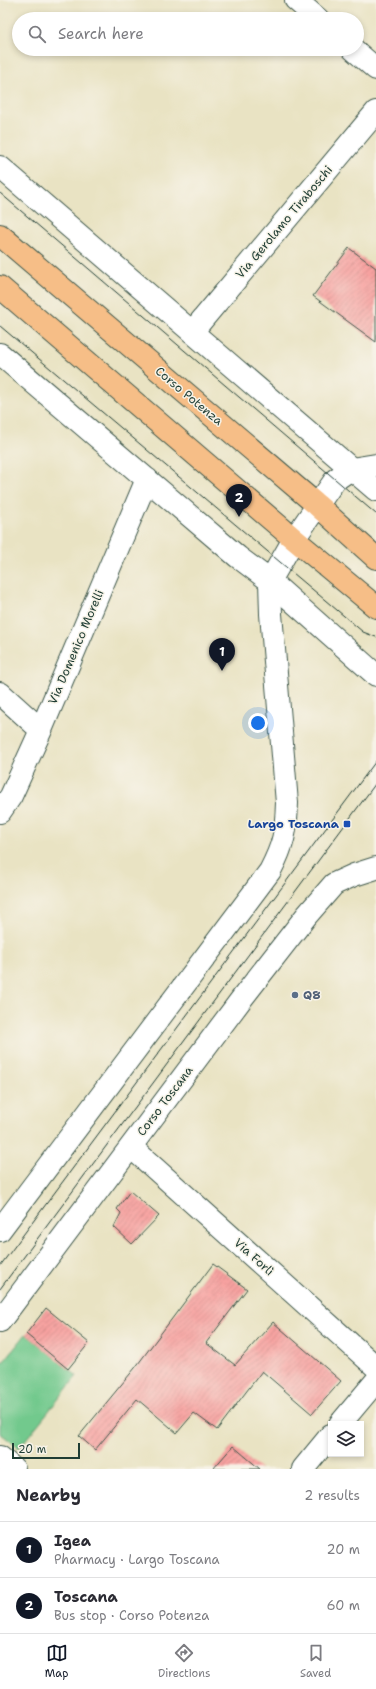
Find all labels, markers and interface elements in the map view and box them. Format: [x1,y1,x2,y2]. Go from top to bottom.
search box [12,12,364,56]
icon: search [26,23,48,45]
text: Search here [58,24,144,44]
street label: Via Gerolamo Tiraboschi [232,162,336,282]
street label: Corso Potenza [152,363,226,429]
pin: 2 [226,484,252,517]
street label: Via Domenico Morelli [45,587,107,707]
pin: 1 [209,638,235,671]
your location [248,713,268,733]
place label: Largo Toscana [248,816,340,832]
marker: Largo Toscana [342,819,352,829]
place label: Q8 [303,987,321,1003]
marker: Q8 [290,990,300,1000]
street label: Corso Toscana [134,1062,197,1139]
street label: Via Forlì [231,1235,277,1279]
map controls [328,1421,364,1457]
button: layers [328,1421,364,1457]
scale bar [12,1441,80,1460]
text: 20 m [18,1442,46,1457]
text: Nearby [16,1484,81,1506]
text: 2 results [304,1487,360,1504]
text: Igea [54,1531,91,1551]
text: 1 [26,1541,32,1558]
text: 20 m [327,1541,360,1558]
text: Pharmacy · Largo Toscana [54,1551,220,1568]
text: Toscana [54,1587,118,1607]
text: 2 [24,1597,34,1614]
text: 60 m [327,1597,360,1614]
text: Bus stop · Corso Potenza [54,1607,209,1624]
tab: Map [45,1642,68,1681]
tab: Directions [158,1642,210,1681]
tab: Saved [300,1642,331,1681]

